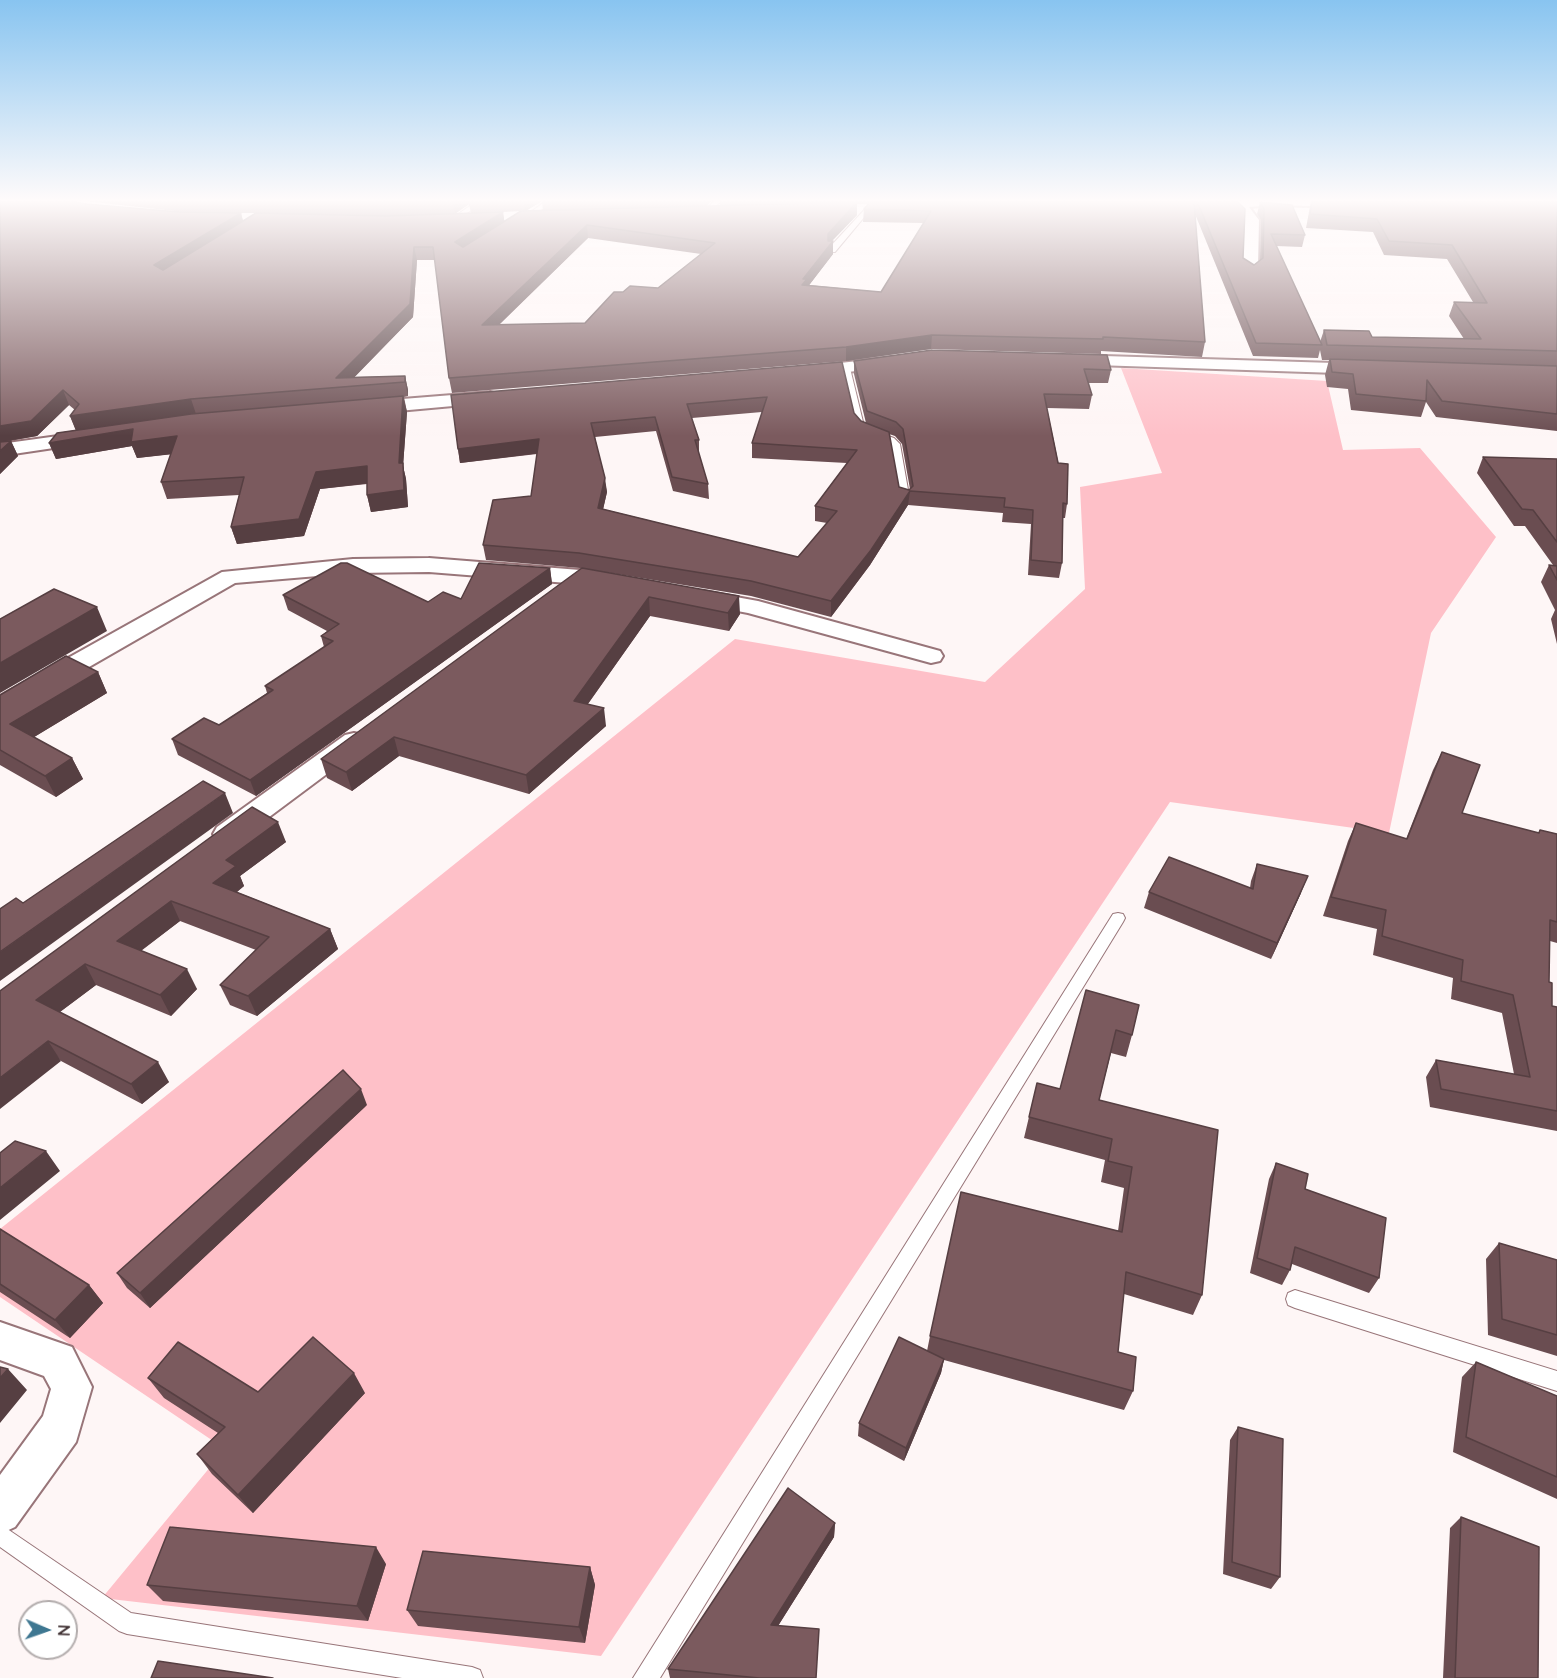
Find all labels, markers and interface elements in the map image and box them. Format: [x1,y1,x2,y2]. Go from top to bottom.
north arrow [18,1600,78,1660]
text: N [54,1624,74,1637]

